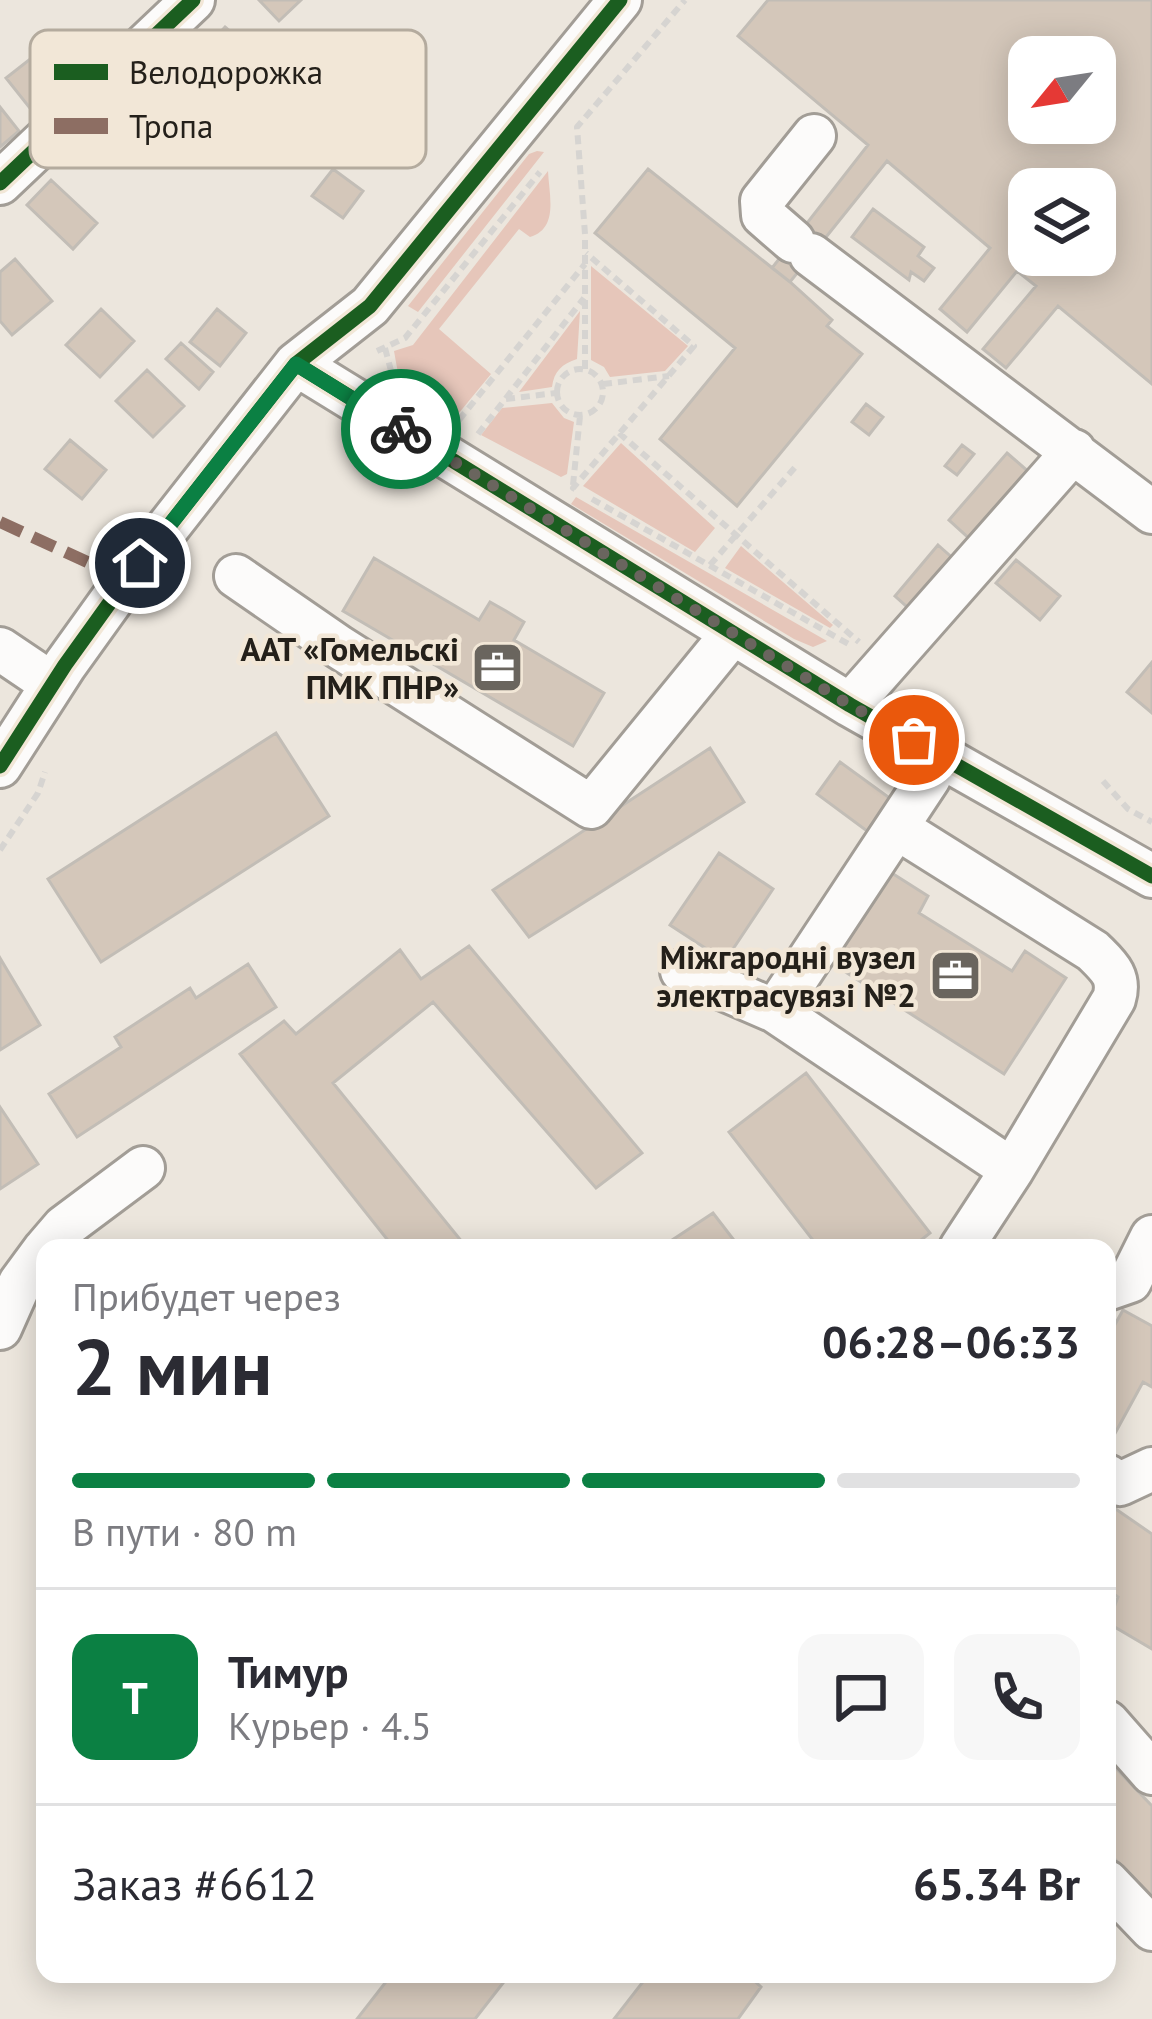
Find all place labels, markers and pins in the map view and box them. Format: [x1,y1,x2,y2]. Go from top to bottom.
pin [89,512,191,614]
place label: ААТ «Гомельскі ПМК ПНР» [241,627,459,708]
office icon: ААТ «Гомельскі ПМК ПНР» [470,639,526,695]
pin [863,689,965,791]
place label: Міжгародні вузел электрасувязі №2 [656,935,916,1016]
office icon: Міжгародні вузел электрасувязі №2 [927,947,983,1003]

